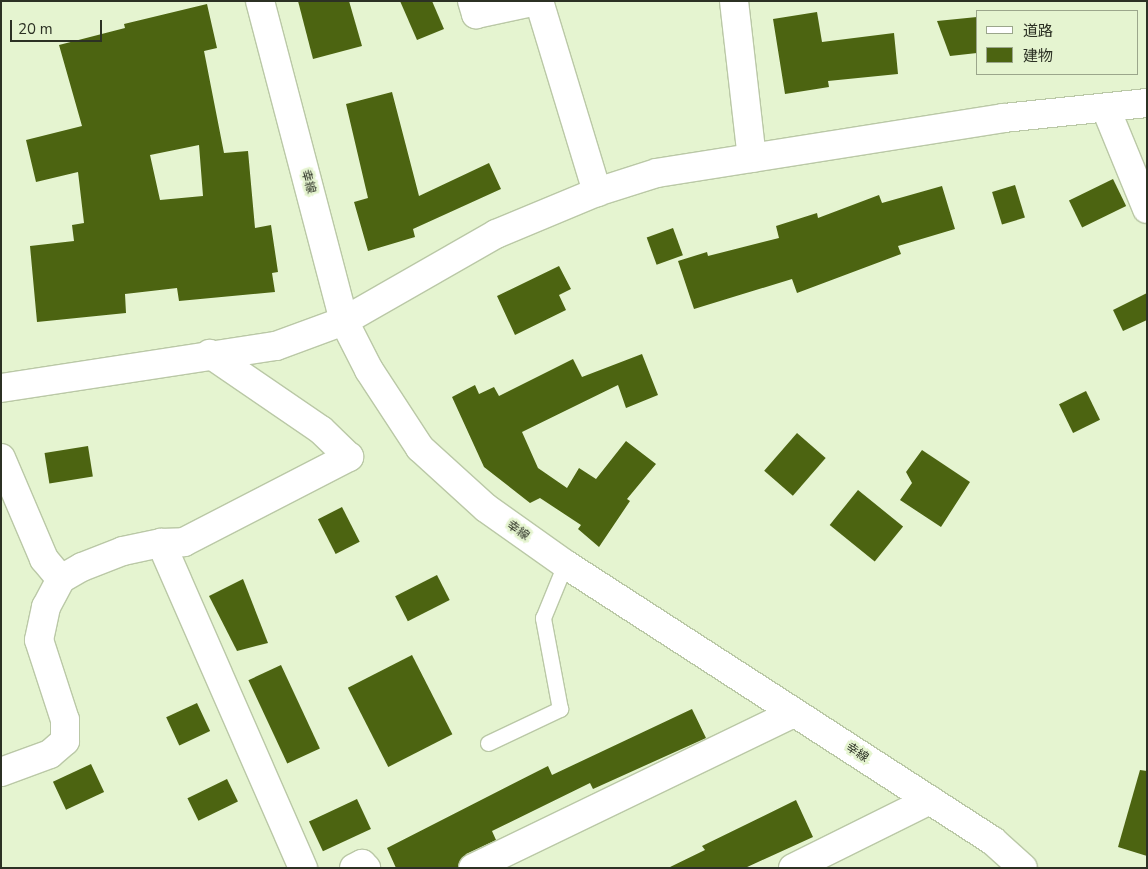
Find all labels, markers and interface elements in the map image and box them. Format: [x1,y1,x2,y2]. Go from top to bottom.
scale bar [12,10,105,42]
legend [976,10,1138,75]
text: 20 m [18,19,53,39]
text: 道路 [1023,21,1053,41]
text: 建物 [1023,46,1053,66]
street label: 幸線 [298,169,318,195]
street label: 幸線 [504,518,532,544]
street label: 幸線 [843,740,871,766]

